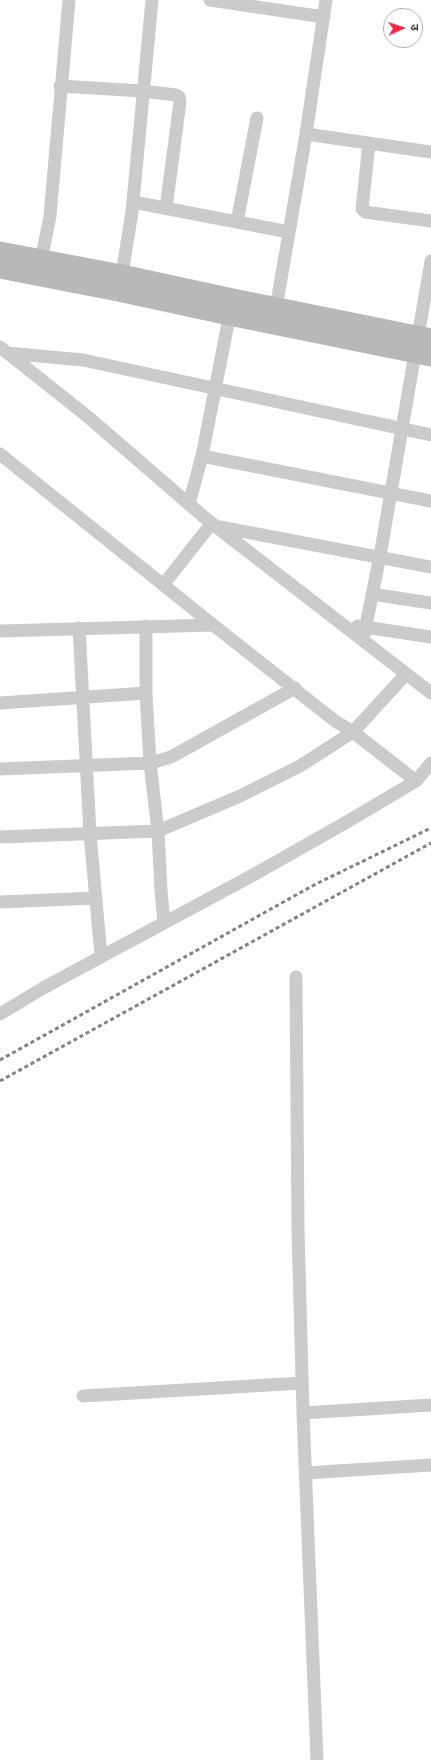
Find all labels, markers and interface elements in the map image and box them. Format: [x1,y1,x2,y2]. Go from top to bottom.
north arrow [383,8,423,48]
text: उ [408,24,421,31]

